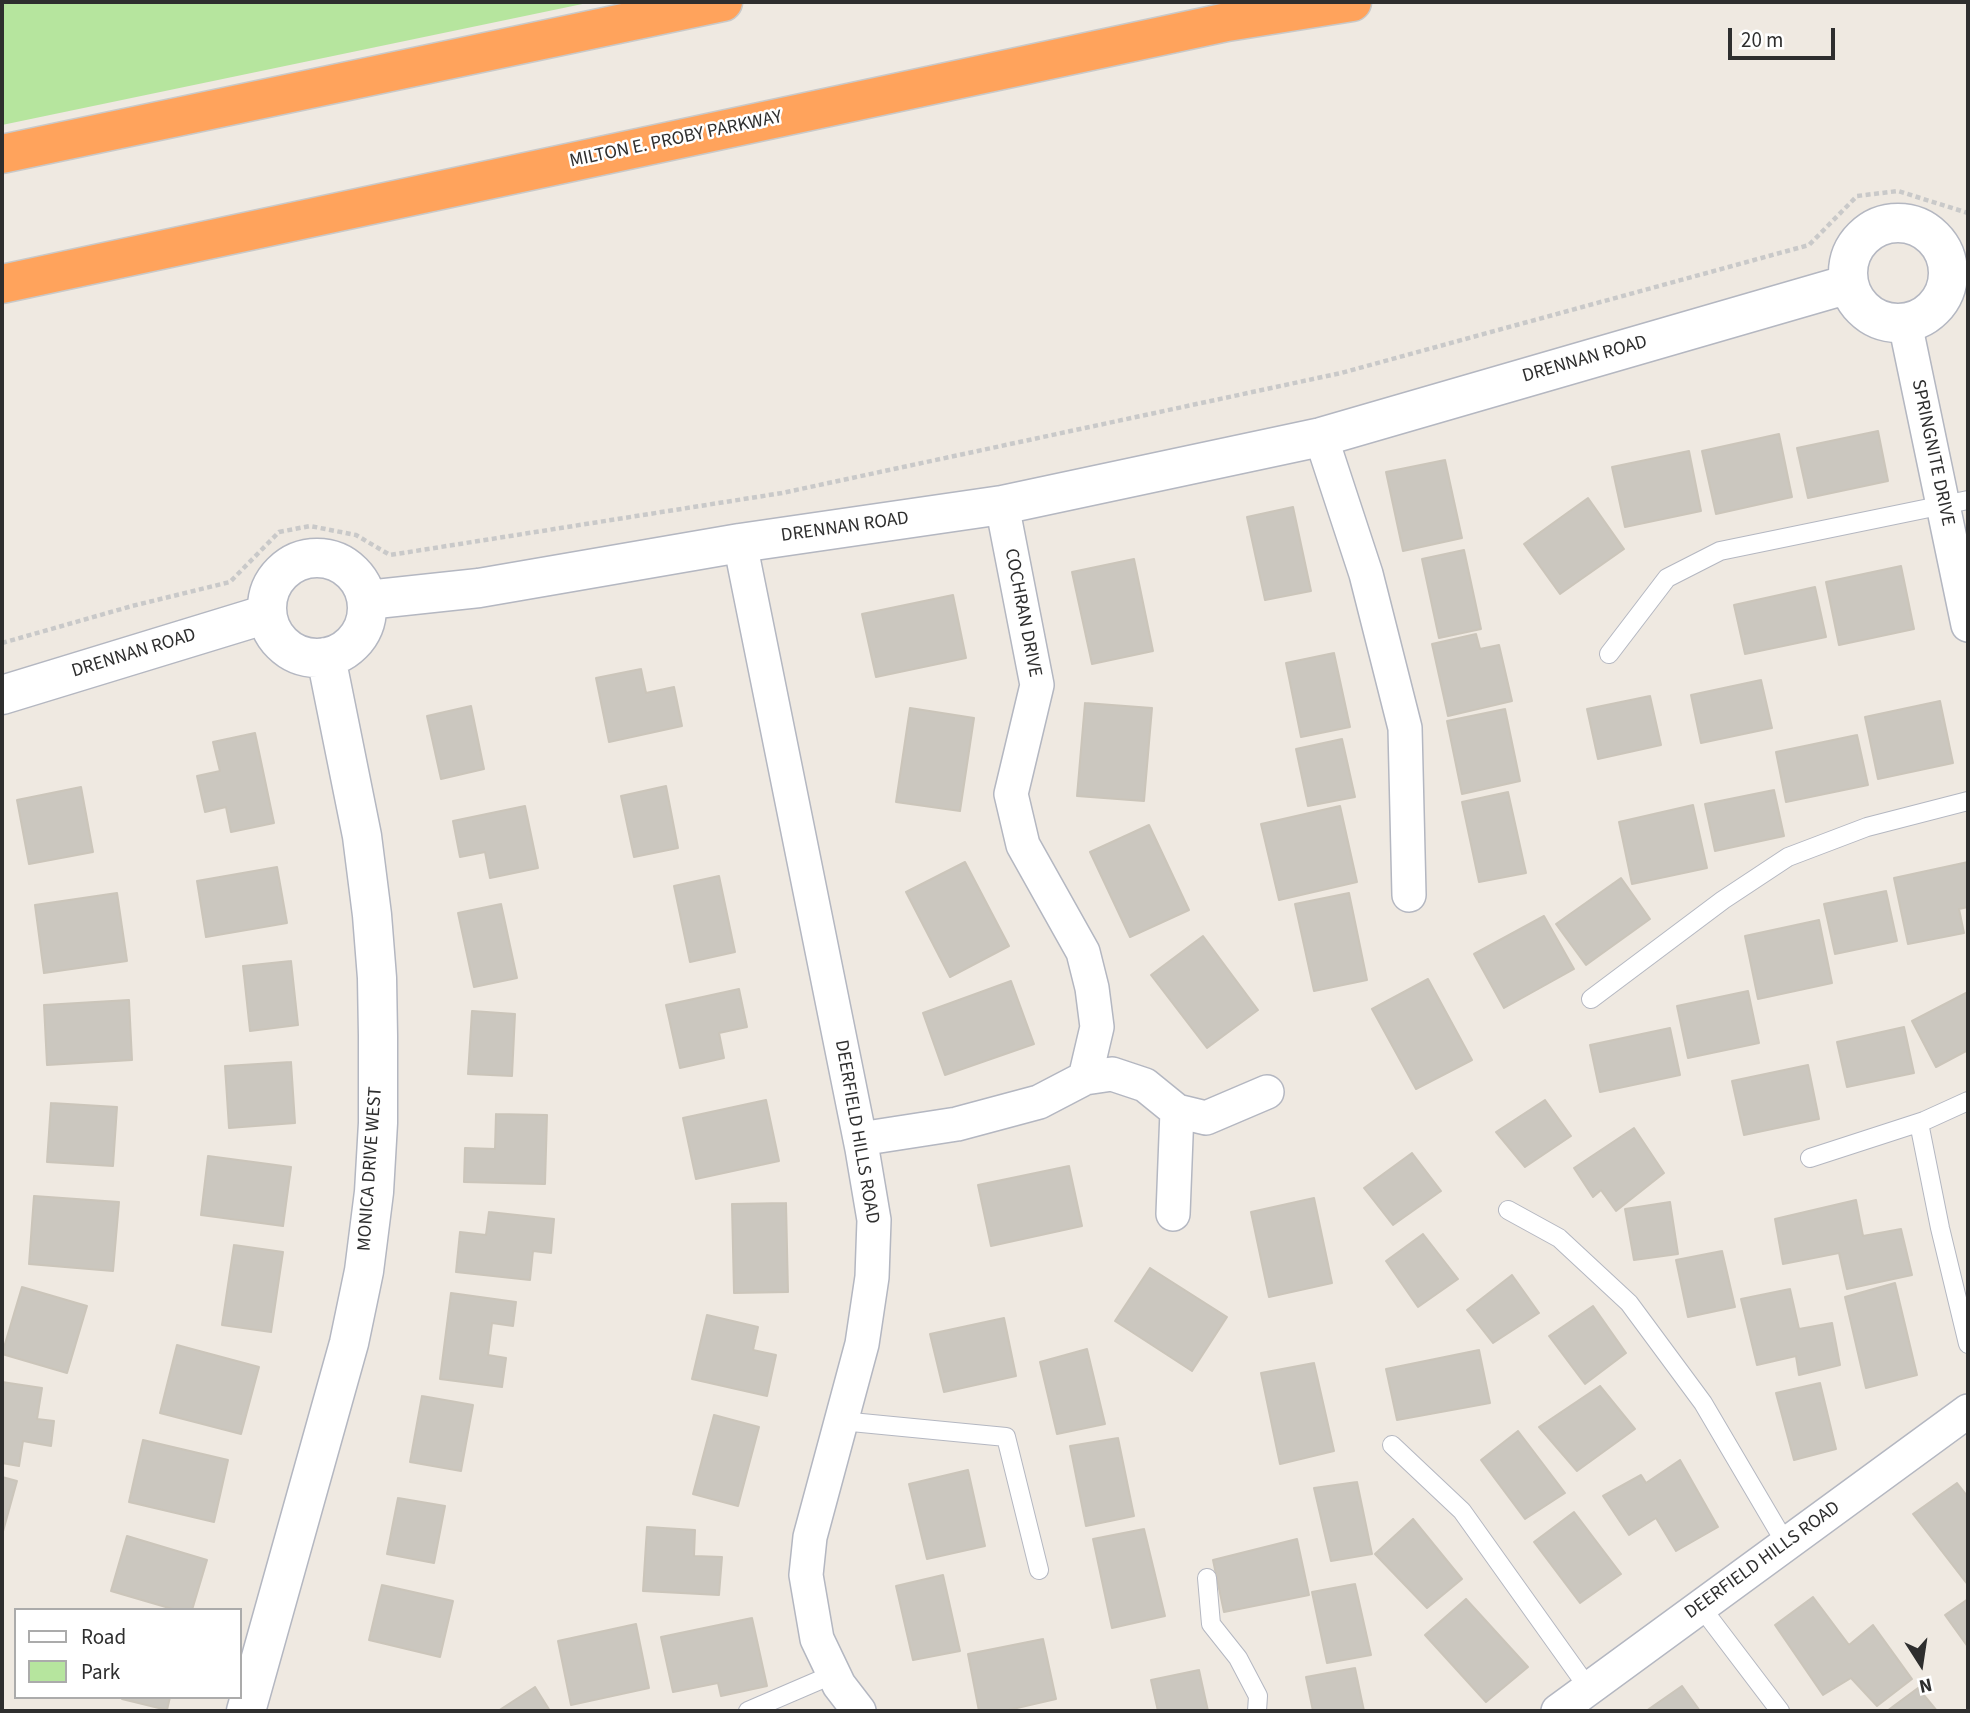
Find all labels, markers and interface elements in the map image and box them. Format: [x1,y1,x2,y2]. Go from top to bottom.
scale bar [1732,14,1839,58]
text: 20 m [1741,25,1783,55]
street label: MILTON E. PROBY PARKWAY [568,106,784,174]
street label: DRENNAN ROAD [1520,331,1650,389]
street label: SPRINGNITE DRIVE [1905,378,1959,528]
street label: DRENNAN ROAD [780,508,910,548]
street label: COCHRAN DRIVE [998,547,1046,679]
street label: DRENNAN ROAD [69,624,199,684]
street label: DEERFIELD HILLS ROAD [829,1038,883,1226]
street label: MONICA DRIVE WEST [354,1086,388,1252]
street label: DEERFIELD HILLS ROAD [1681,1497,1845,1625]
legend [14,1608,242,1699]
text: Road [81,1622,126,1652]
north arrow [1886,1629,1956,1699]
text: Park [81,1657,120,1687]
text: N [1916,1671,1934,1700]

